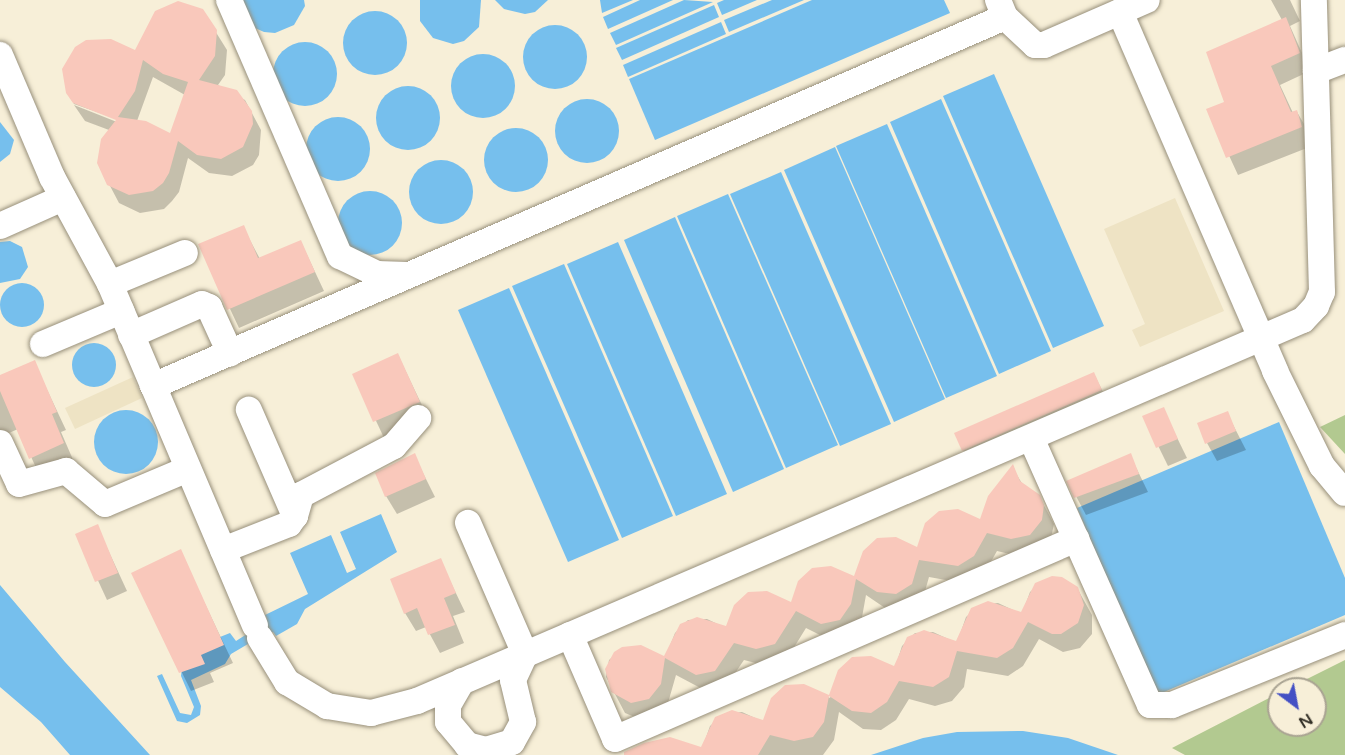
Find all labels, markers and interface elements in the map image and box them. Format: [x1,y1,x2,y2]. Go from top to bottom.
north arrow [1267,677,1327,737]
text: N [1295,709,1316,732]

